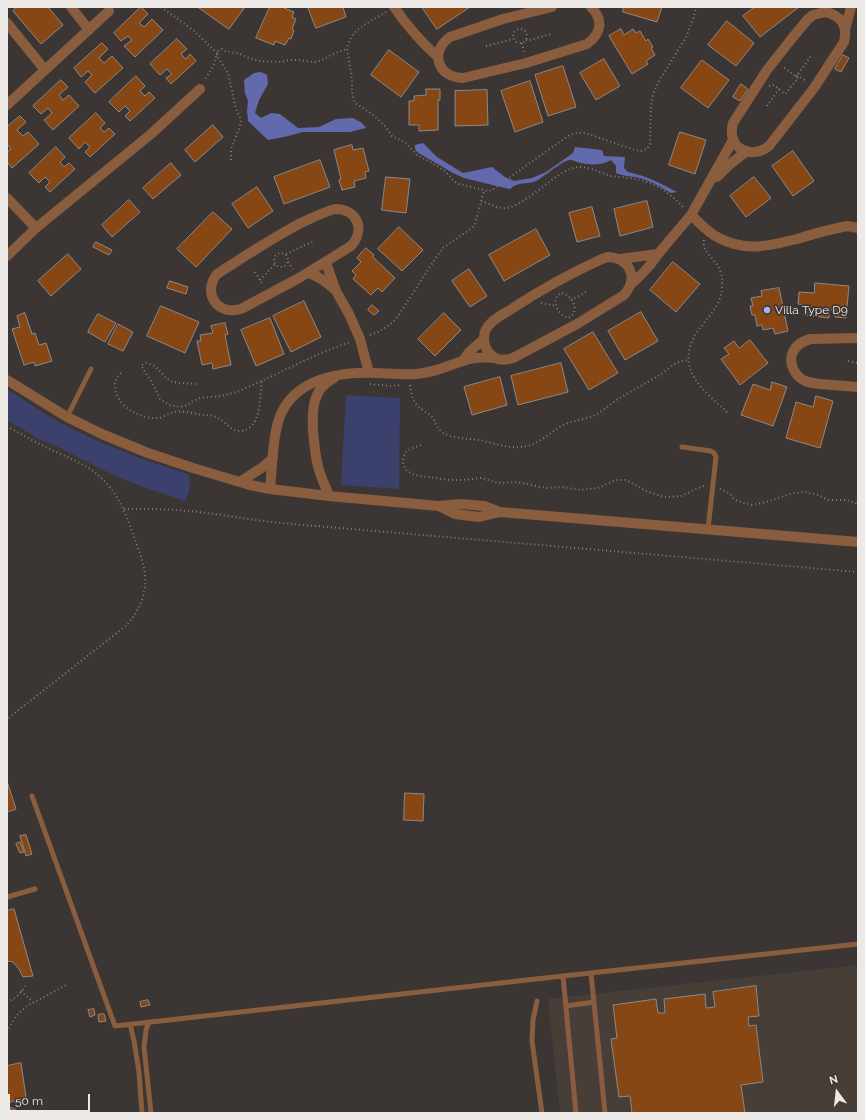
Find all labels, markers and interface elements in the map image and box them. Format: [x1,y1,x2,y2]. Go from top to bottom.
place label: Villa Type D9 [775,303,848,317]
marker: Villa Type D9 [762,305,772,315]
north arrow [817,1072,857,1112]
text: N [828,1073,840,1087]
scale bar [10,1086,92,1112]
text: 50 m [15,1094,43,1108]

